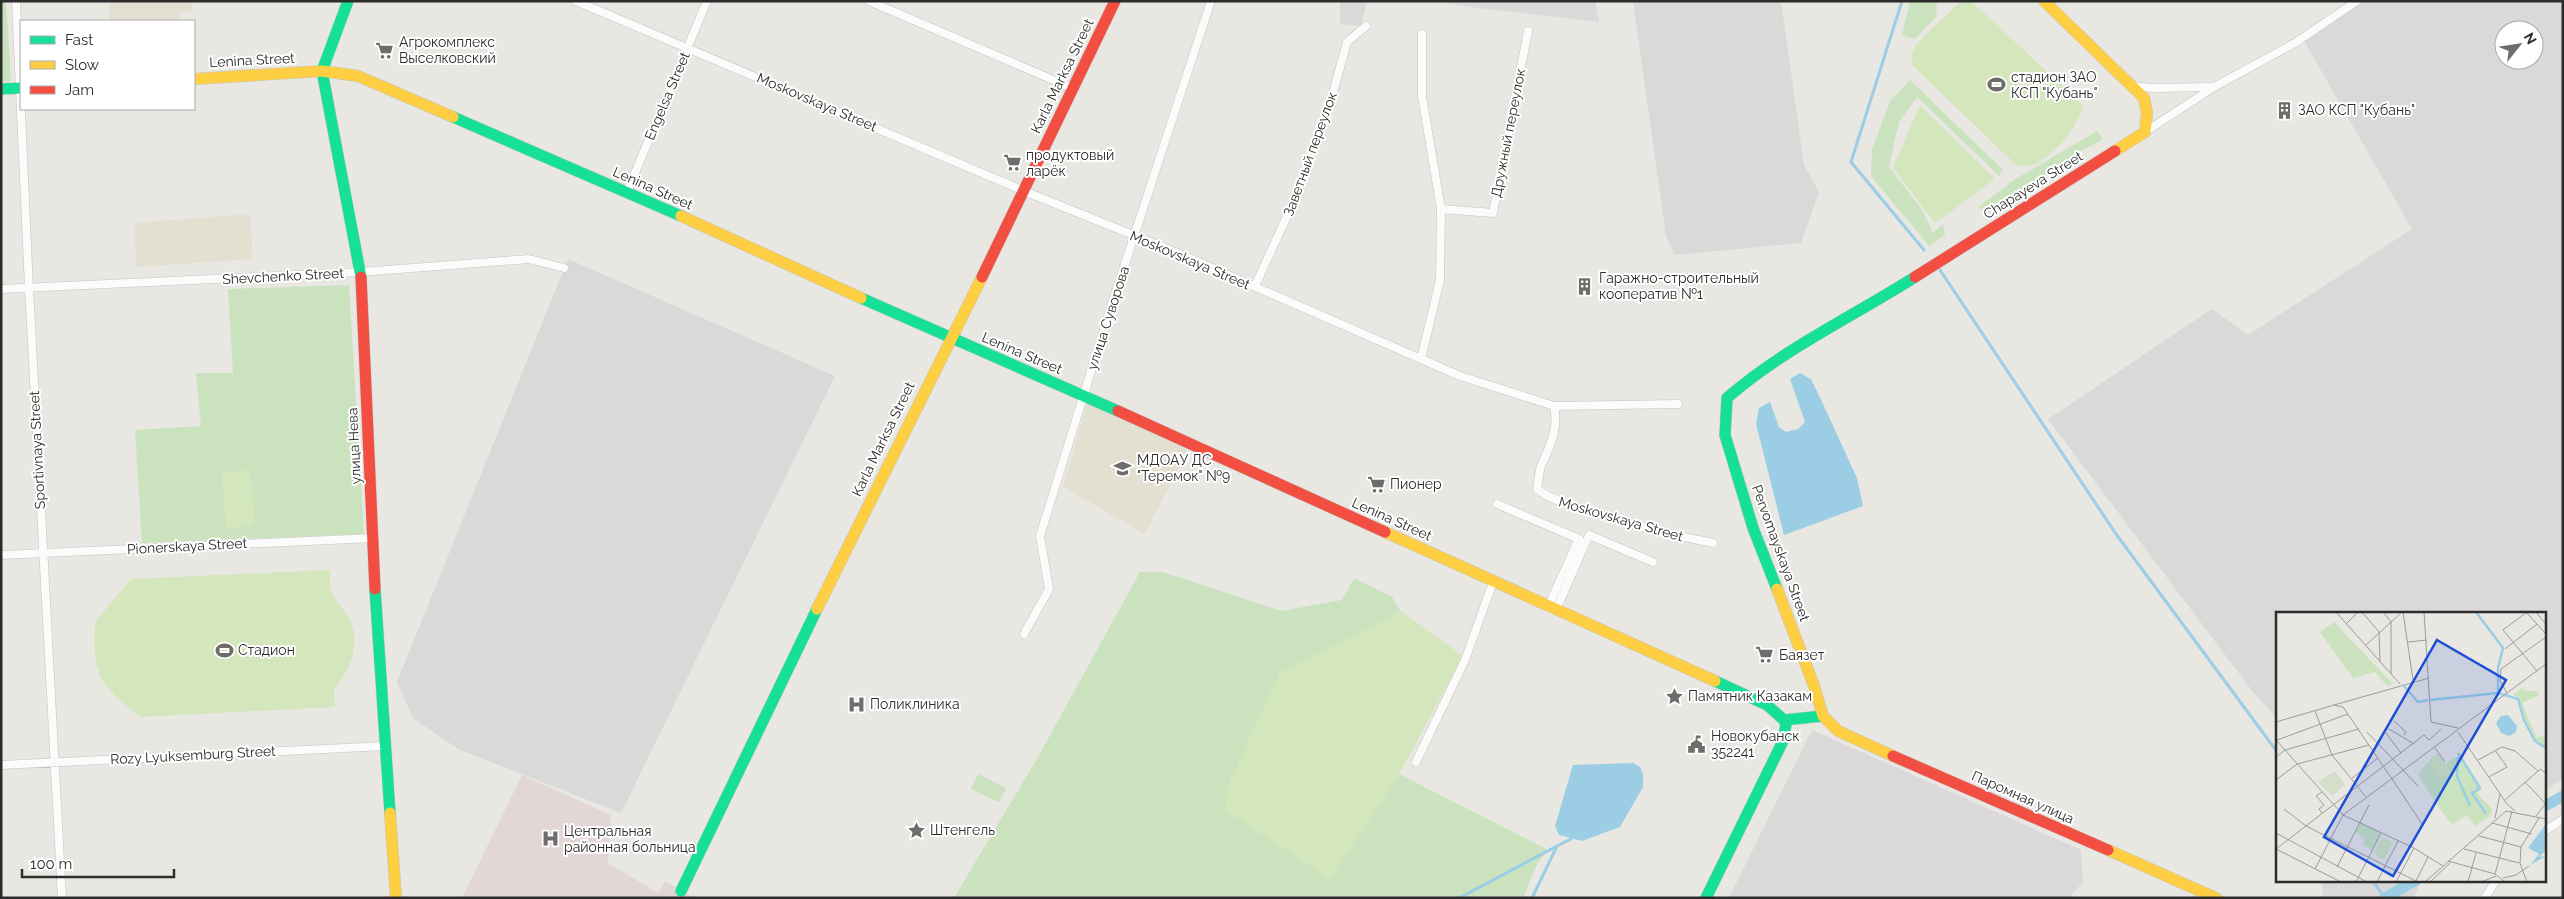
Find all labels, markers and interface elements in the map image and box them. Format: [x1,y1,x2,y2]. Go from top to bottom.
street label: Karla Marksa Street [1027,16,1097,136]
legend [20,20,195,110]
north arrow [2494,20,2544,70]
text: N [2521,30,2540,47]
text: Fast [65,31,93,49]
place label: Агрокомплекс Выселковский [399,34,496,66]
supermarket icon: Агрокомплекс Выселковский [375,40,395,60]
street label: Engelsa Street [641,49,693,142]
street label: Lenina Street [209,50,295,70]
text: Slow [65,56,99,74]
street label: Дружный переулок [1488,67,1528,199]
place label: стадион ЗАО КСП "Кубань" [2011,69,2097,101]
street label: Moskovskaya Street [755,70,880,135]
sports icon: стадион ЗАО КСП "Кубань" [1987,75,2007,95]
text: Jam [65,81,94,99]
street label: Заветный переулок [1280,90,1340,218]
building icon: ЗАО КСП "Кубань" [2274,100,2294,120]
place label: ЗАО КСП "Кубань" [2298,102,2415,118]
place label: продуктовый ларёк [1026,147,1114,179]
street label: Chapayeva Street [1980,148,2086,222]
supermarket icon: продуктовый ларёк [1002,153,1022,173]
street label: Lenina Street [611,163,696,213]
street label: Moskovskaya Street [1128,228,1253,293]
street label: улица Суворова [1084,264,1132,372]
street label: Shevchenko Street [222,265,345,287]
place label: Гаражно-строительный кооператив №1 [1599,270,1759,302]
building icon: Гаражно-строительный кооператив №1 [1575,276,1595,296]
street label: Lenina Street [979,329,1065,377]
street label: Karla Marksa Street [848,379,918,499]
street label: Sportivnaya Street [26,390,48,510]
street label: улица Нева [344,407,364,485]
place label: МДОАУ ДС "Теремок" №9 [1137,452,1230,484]
school or university icon: МДОАУ ДС "Теремок" №9 [1113,458,1133,478]
supermarket icon: Пионер [1366,474,1386,494]
place label: Пионер [1390,476,1442,492]
street label: Pervomayskaya Street [1749,483,1813,624]
street label: Lenina Street [1350,494,1435,544]
street label: Moskovskaya Street [1557,494,1685,545]
street label: Pionerskaya Street [126,535,248,557]
inset map [2276,612,2546,882]
sports icon: Стадион [214,640,234,660]
place label: Стадион [238,642,295,658]
supermarket icon: Баязет [1755,645,1775,665]
place label: Баязет [1779,647,1825,663]
place icon: Памятник Казакам [1664,686,1684,706]
place label: Памятник Казакам [1688,688,1812,704]
hospital icon: Поликлиника [846,694,866,714]
place label: Поликлиника [870,696,960,712]
place label: Новокубанск 352241 [1711,728,1800,760]
public building icon: Новокубанск 352241 [1687,734,1707,754]
street label: Rozy Lyuksemburg Street [110,743,276,767]
street label: Паромная улица [1969,767,2077,827]
place icon: Штенгель [906,820,926,840]
place label: Штенгель [930,822,995,838]
place label: Центральная районная больница [564,823,696,855]
hospital icon: Центральная районная больница [540,829,560,849]
scale bar [22,846,175,878]
text: 100 m [30,855,72,873]

